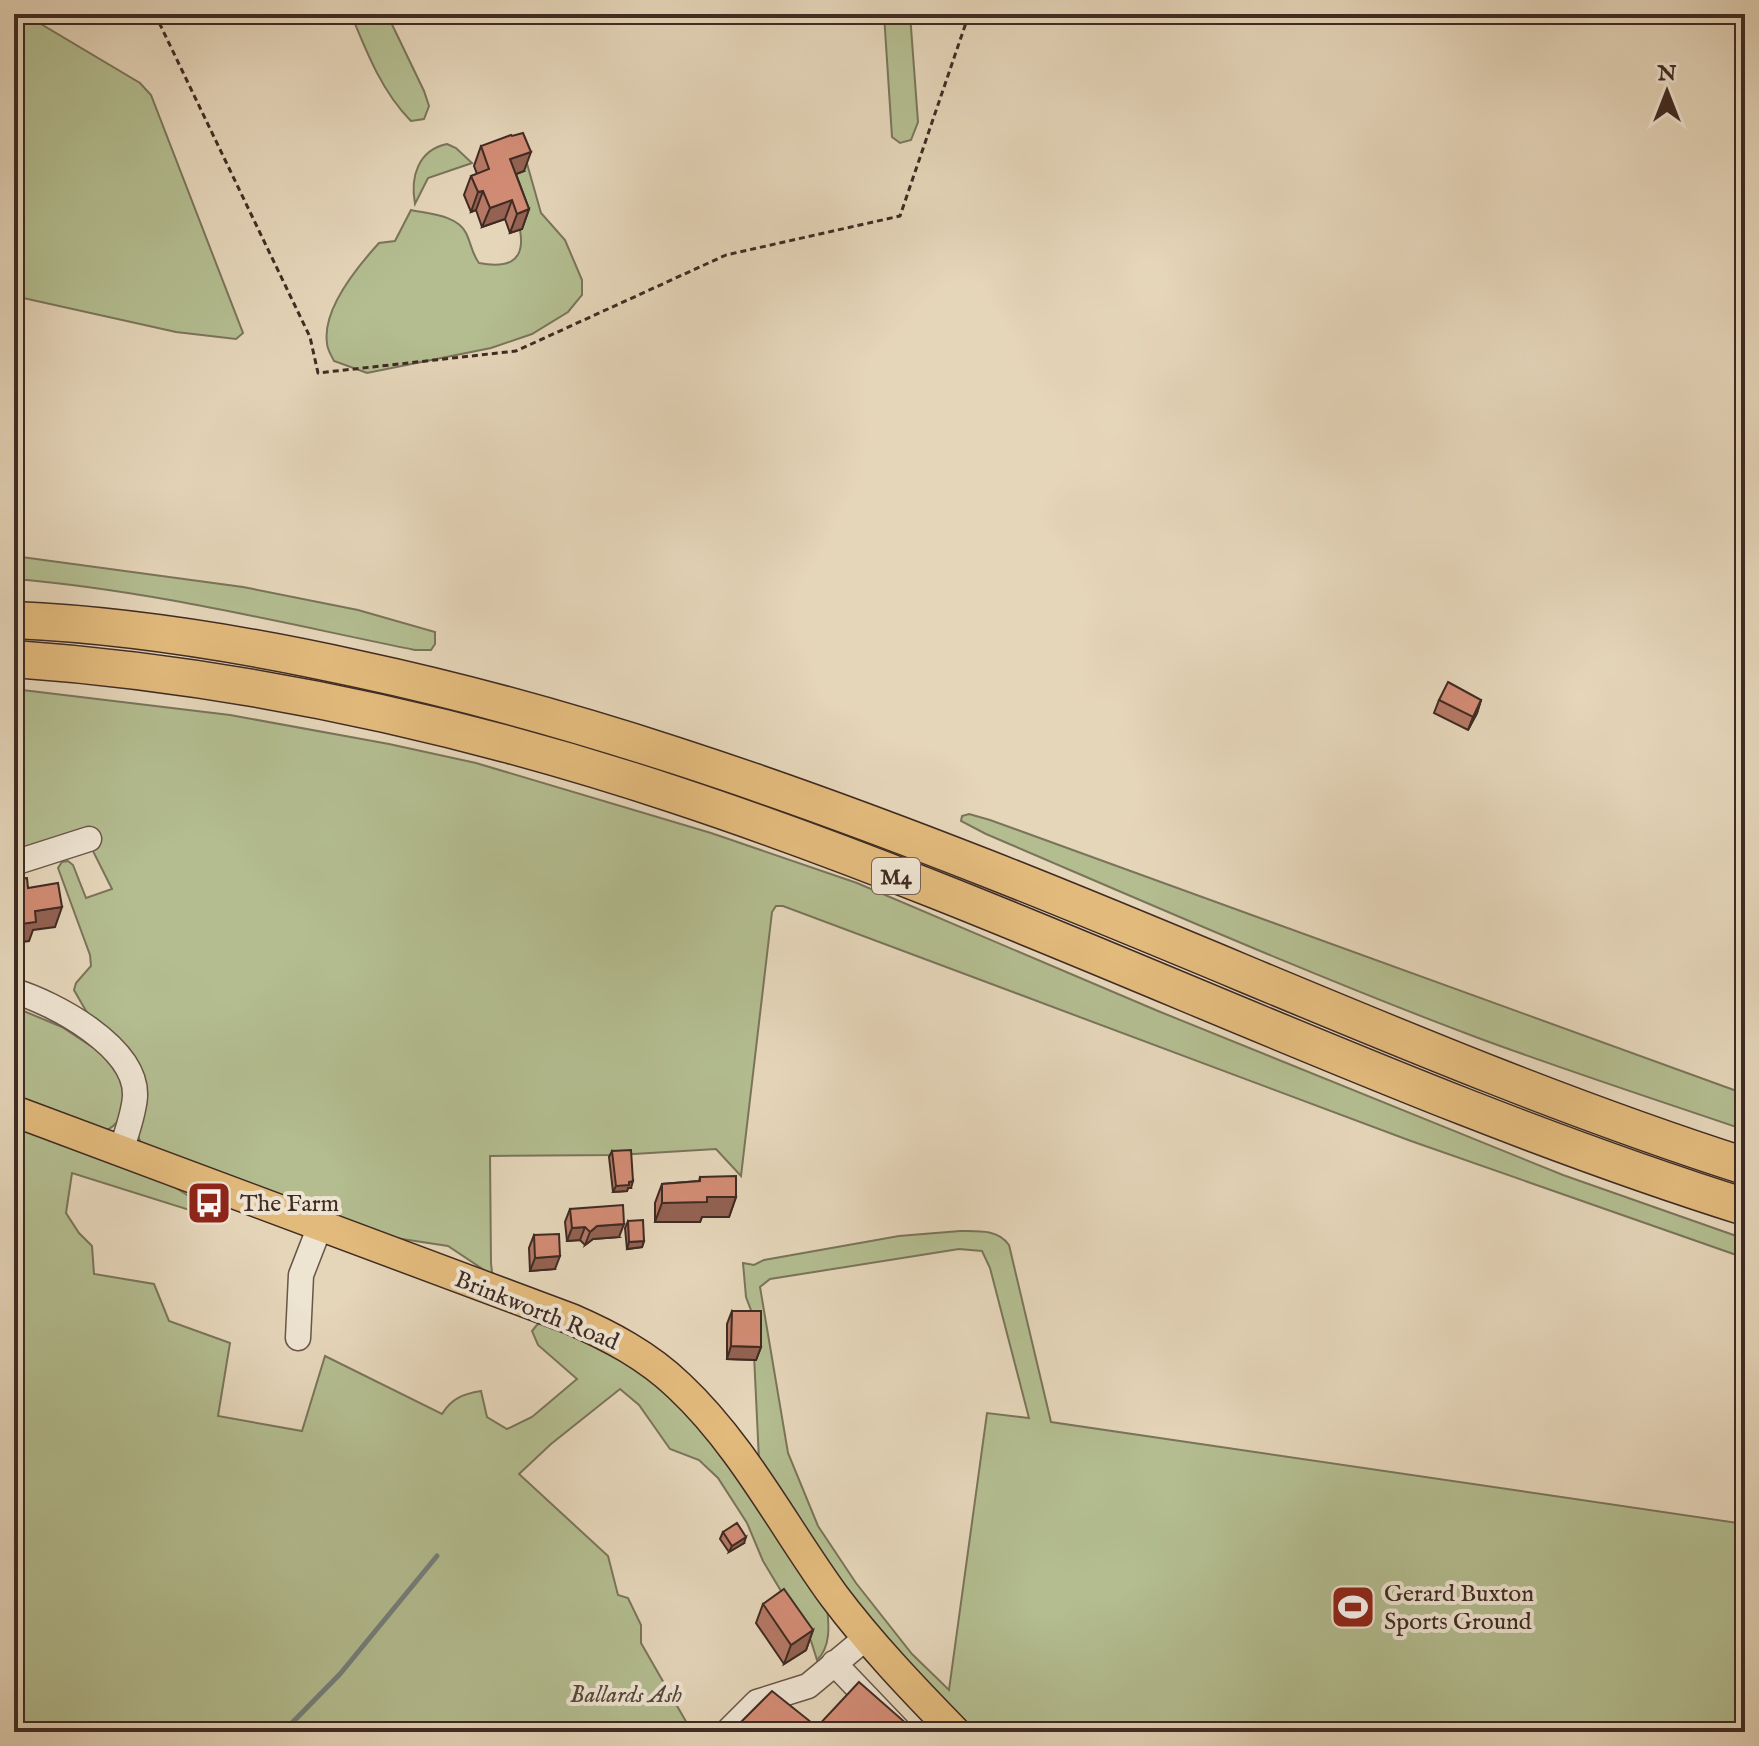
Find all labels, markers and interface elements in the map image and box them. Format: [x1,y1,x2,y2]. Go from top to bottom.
north arrow [1627,52,1707,132]
text: N [1656,60,1677,88]
road number: M4 [872,858,920,894]
bus stop icon: The Farm [185,1179,233,1227]
place label: The Farm [240,1189,339,1220]
street label: Brinkworth Road [450,1264,623,1358]
place label: Gerard Buxton Sports Ground [1384,1579,1534,1638]
sports icon: Gerard Buxton Sports Ground [1329,1583,1377,1631]
park label: Ballards Ash [570,1680,682,1711]

